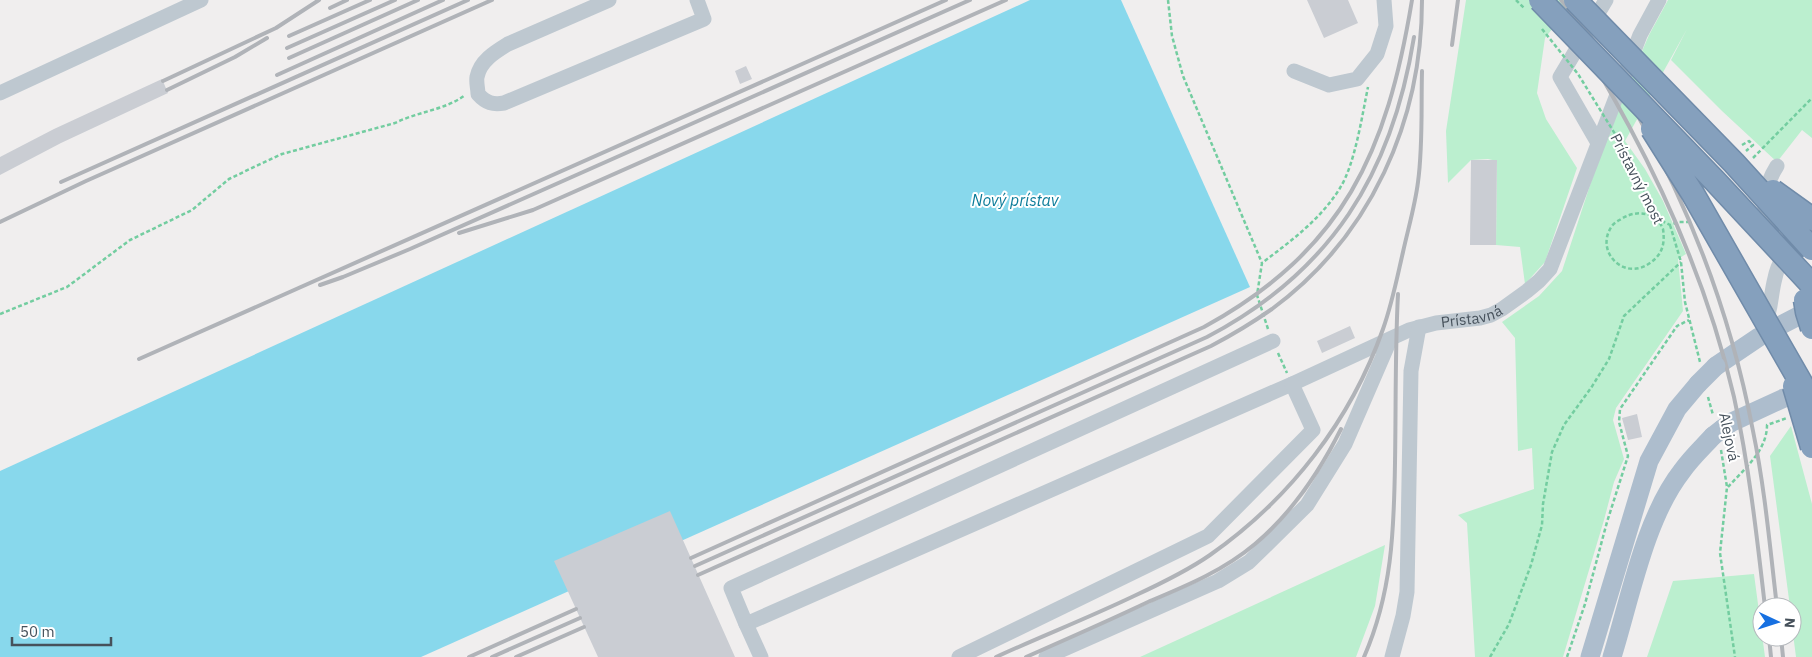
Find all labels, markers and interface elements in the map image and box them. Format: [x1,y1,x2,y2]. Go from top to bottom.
street label: Prístavný most [1606,130,1668,227]
water label: Nový prístav [971,190,1060,210]
street label: Prístavná [1440,301,1506,331]
street label: Alejová [1715,411,1744,463]
north arrow [1752,597,1802,647]
scale bar [12,614,111,646]
text: N [1781,617,1799,629]
text: 50 m [20,622,55,641]

